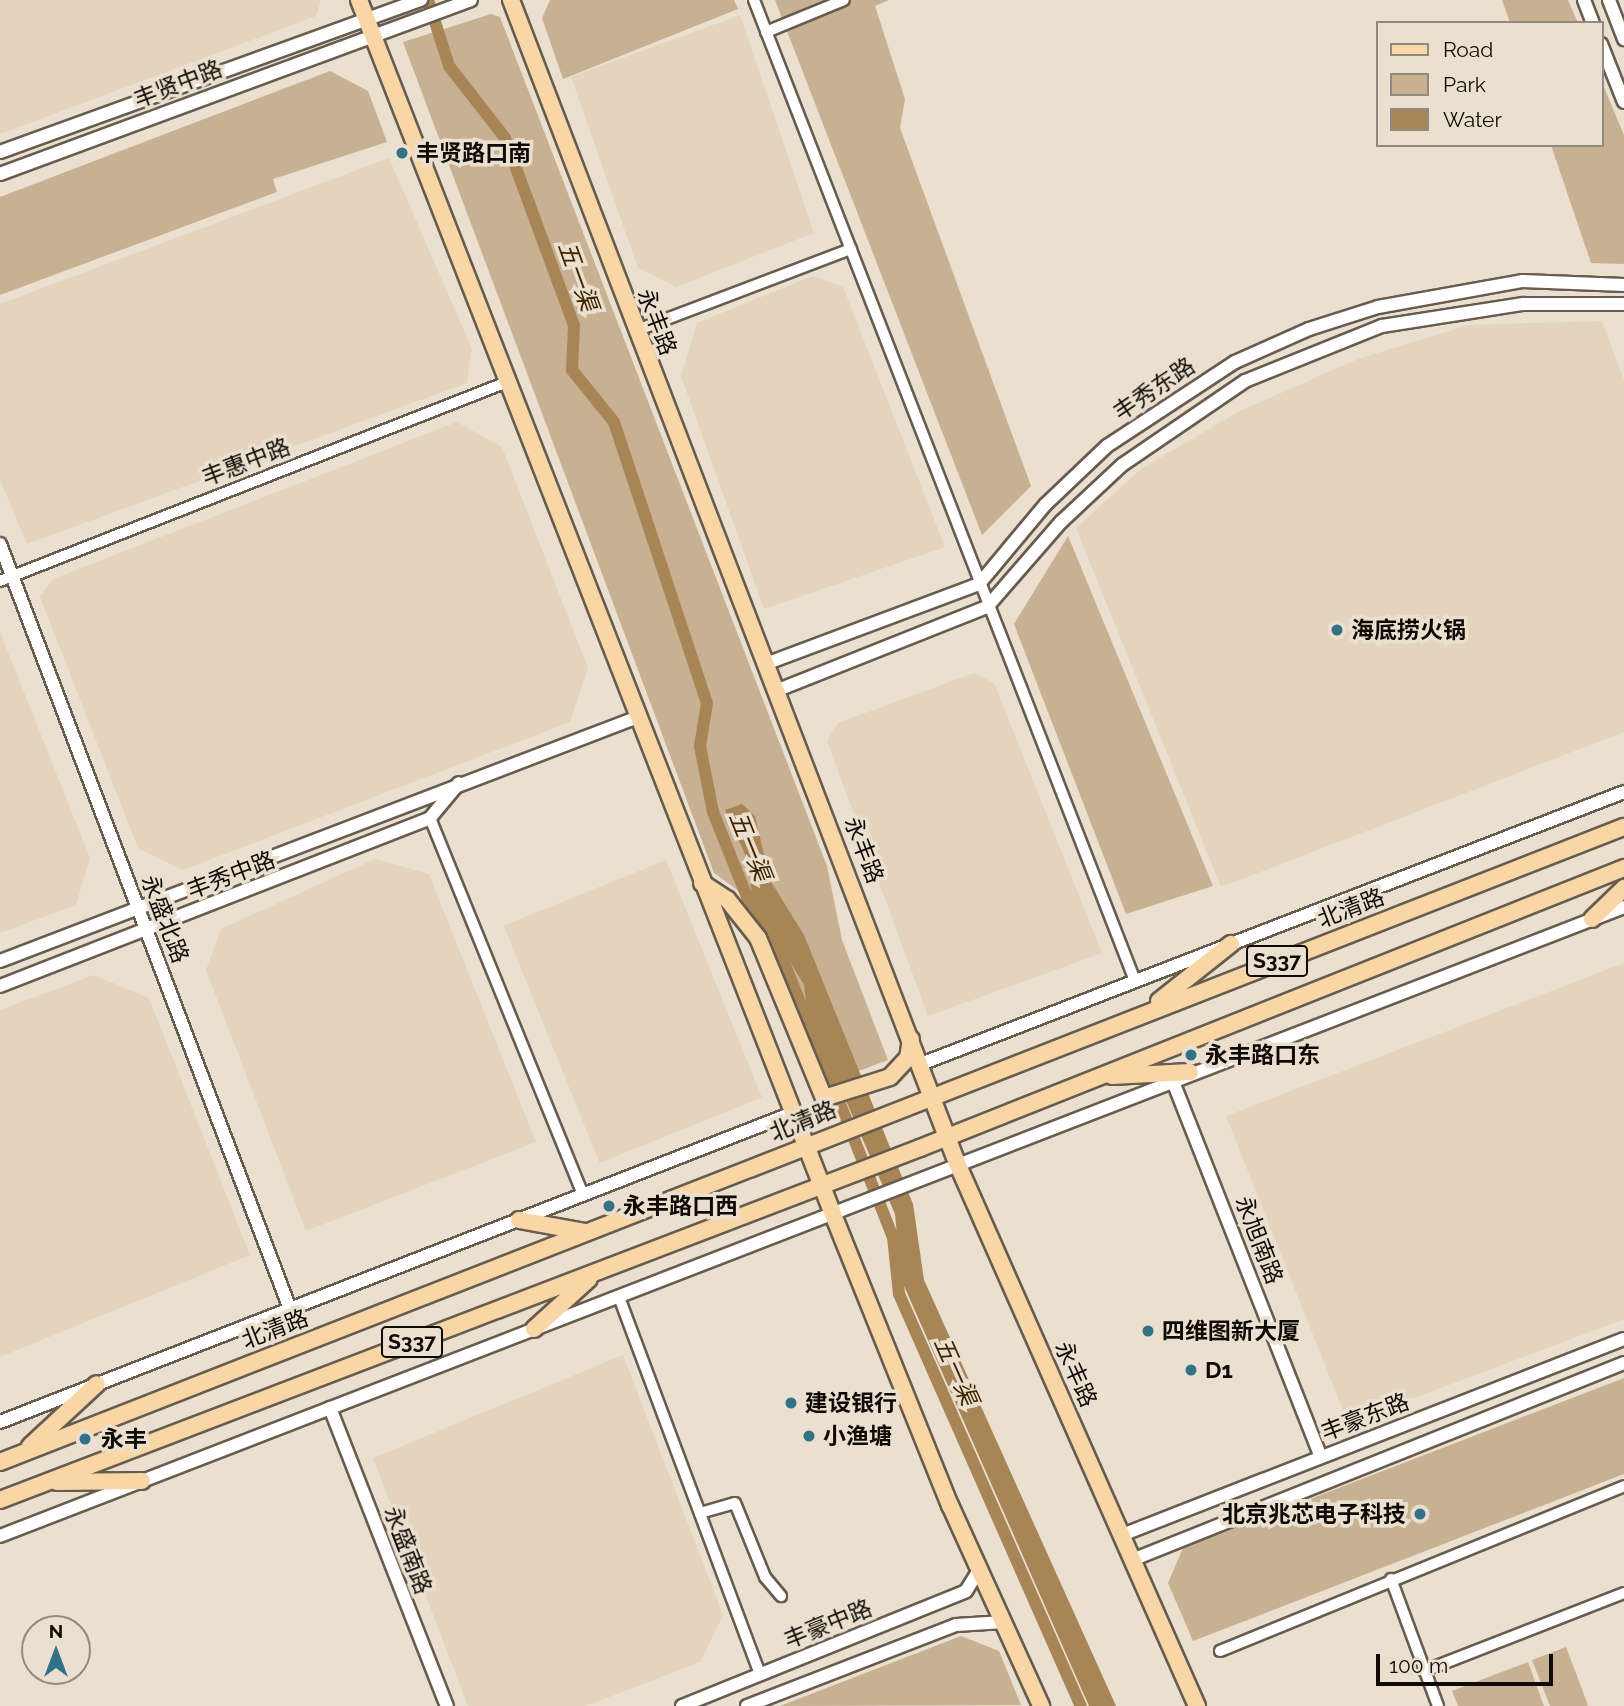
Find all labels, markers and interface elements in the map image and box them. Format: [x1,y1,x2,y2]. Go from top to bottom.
legend [1376,21,1603,147]
text: Road [1443,37,1493,62]
street label: 丰贤中路 [130,55,226,113]
text: Park [1443,72,1486,97]
text: Water [1443,107,1502,132]
place label: 丰贤路口南 [416,139,531,167]
marker: 丰贤路口南 [394,145,410,161]
water label: 五一渠 [552,237,604,315]
street label: 永丰路 [632,285,682,359]
street label: 丰秀东路 [1108,352,1200,426]
street label: 丰惠中路 [198,433,294,491]
place label: 海底捞火锅 [1351,616,1466,644]
marker: 海底捞火锅 [1329,622,1345,638]
water label: 五一渠 [723,807,777,885]
street label: 永丰路 [839,813,889,887]
street label: 丰秀中路 [183,846,279,904]
street label: 永盛北路 [136,871,194,967]
street label: 北清路 [1314,883,1388,933]
road number: S337 [1246,944,1308,978]
place label: 永丰路口东 [1205,1041,1320,1069]
marker: 永丰路口东 [1183,1047,1199,1063]
street label: 北清路 [766,1095,840,1147]
place label: 永丰路口西 [623,1192,738,1220]
street label: 永旭南路 [1230,1192,1288,1288]
marker: 永丰路口西 [601,1198,617,1214]
street label: 北清路 [238,1304,312,1354]
place label: 四维图新大厦 [1162,1317,1300,1345]
marker: 四维图新大厦 [1140,1323,1156,1339]
road number: S337 [380,1324,444,1360]
water label: 五一渠 [928,1332,984,1410]
street label: 永丰路 [1049,1337,1103,1411]
place label: D1 [1205,1356,1233,1384]
marker: D1 [1183,1362,1199,1378]
street label: 丰豪东路 [1317,1388,1413,1446]
place label: 建设银行 [805,1389,897,1417]
marker: 建设银行 [783,1395,799,1411]
place label: 小渔塘 [823,1422,892,1450]
place label: 永丰 [101,1425,147,1453]
marker: 小渔塘 [801,1428,817,1444]
marker: 永丰 [75,1429,95,1449]
place label: 北京兆芯电子科技 [1222,1500,1406,1528]
street label: 永盛南路 [379,1502,437,1598]
marker: 北京兆芯电子科技 [1412,1506,1428,1522]
street label: 丰豪中路 [780,1594,876,1654]
north arrow [21,1615,91,1685]
text: N [49,1620,63,1642]
scale bar [1379,1640,1556,1684]
text: 100 m [1389,1653,1448,1678]

